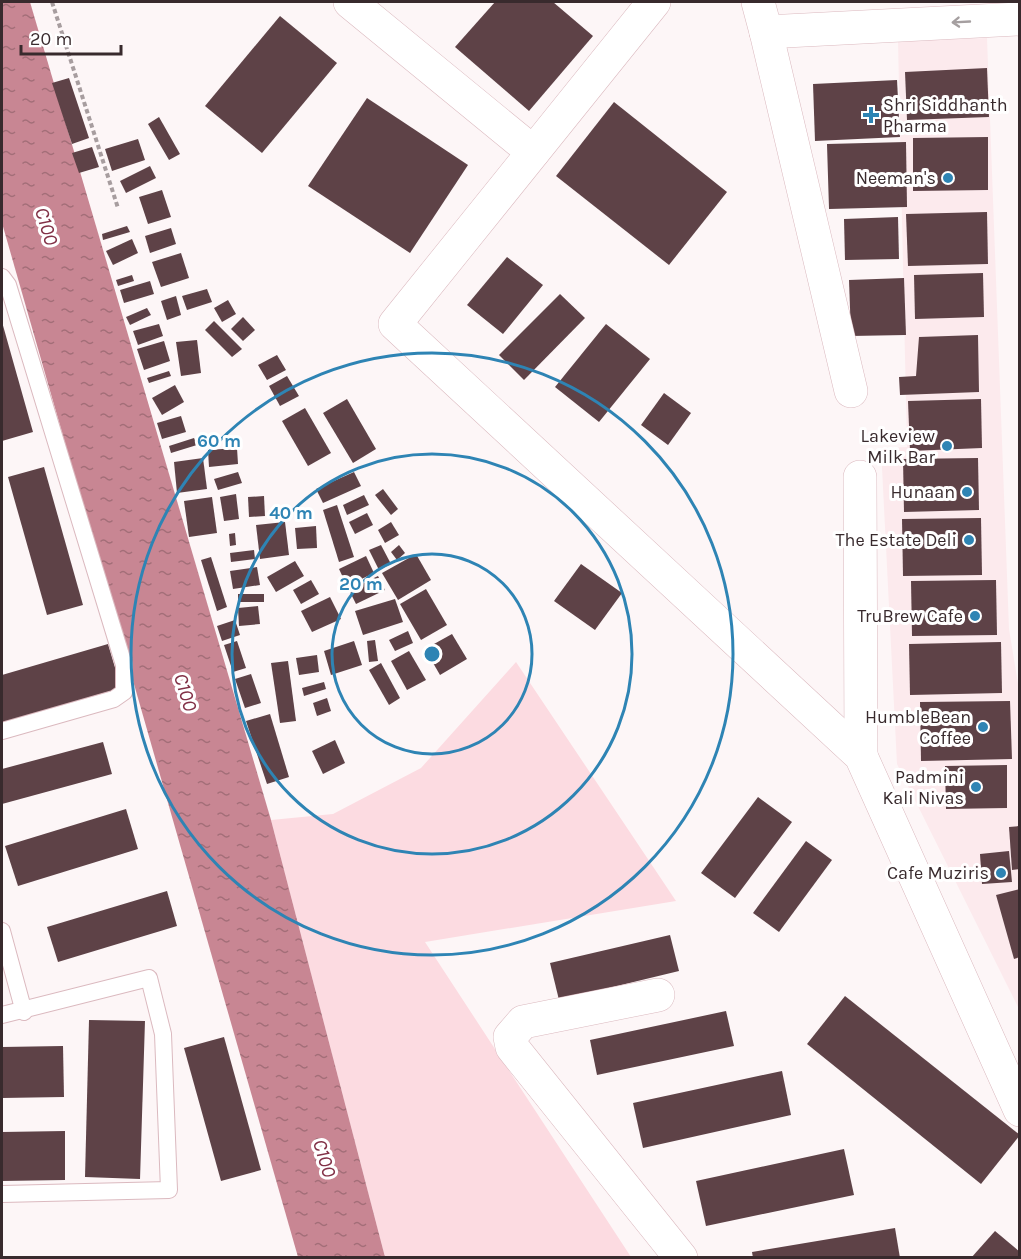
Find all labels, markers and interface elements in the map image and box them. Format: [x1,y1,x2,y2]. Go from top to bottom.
one-way arrow [952,16,972,27]
scale bar [21,18,122,56]
text: 20 m [30,28,72,50]
place label: Shri Siddhanth Pharma [883,94,1008,137]
marker: Shri Siddhanth Pharma [864,108,878,122]
place label: Neeman's [856,167,936,189]
marker: Neeman's [941,171,955,185]
water label: C100 [30,204,63,248]
place label: Lakeview Milk Bar [861,425,935,468]
text: 60 m [197,430,241,452]
marker: Lakeview Milk Bar [940,439,954,453]
place label: Hunaan [891,481,955,503]
marker: Hunaan [960,485,974,499]
text: 40 m [269,502,313,524]
place label: The Estate Deli [836,529,957,551]
marker: The Estate Deli [962,533,976,547]
text: 20 m [339,573,383,595]
place label: TruBrew Cafe [857,605,963,627]
marker: TruBrew Cafe [968,609,982,623]
centre of rings [422,644,442,664]
water label: C100 [169,670,202,714]
place label: HumbleBean Coffee [865,706,971,749]
marker: HumbleBean Coffee [976,720,990,734]
place label: Padmini Kali Nivas [882,766,964,809]
marker: Padmini Kali Nivas [969,780,983,794]
place label: Cafe Muziris [887,862,989,884]
marker: Cafe Muziris [994,866,1008,880]
water label: C100 [308,1136,341,1180]

